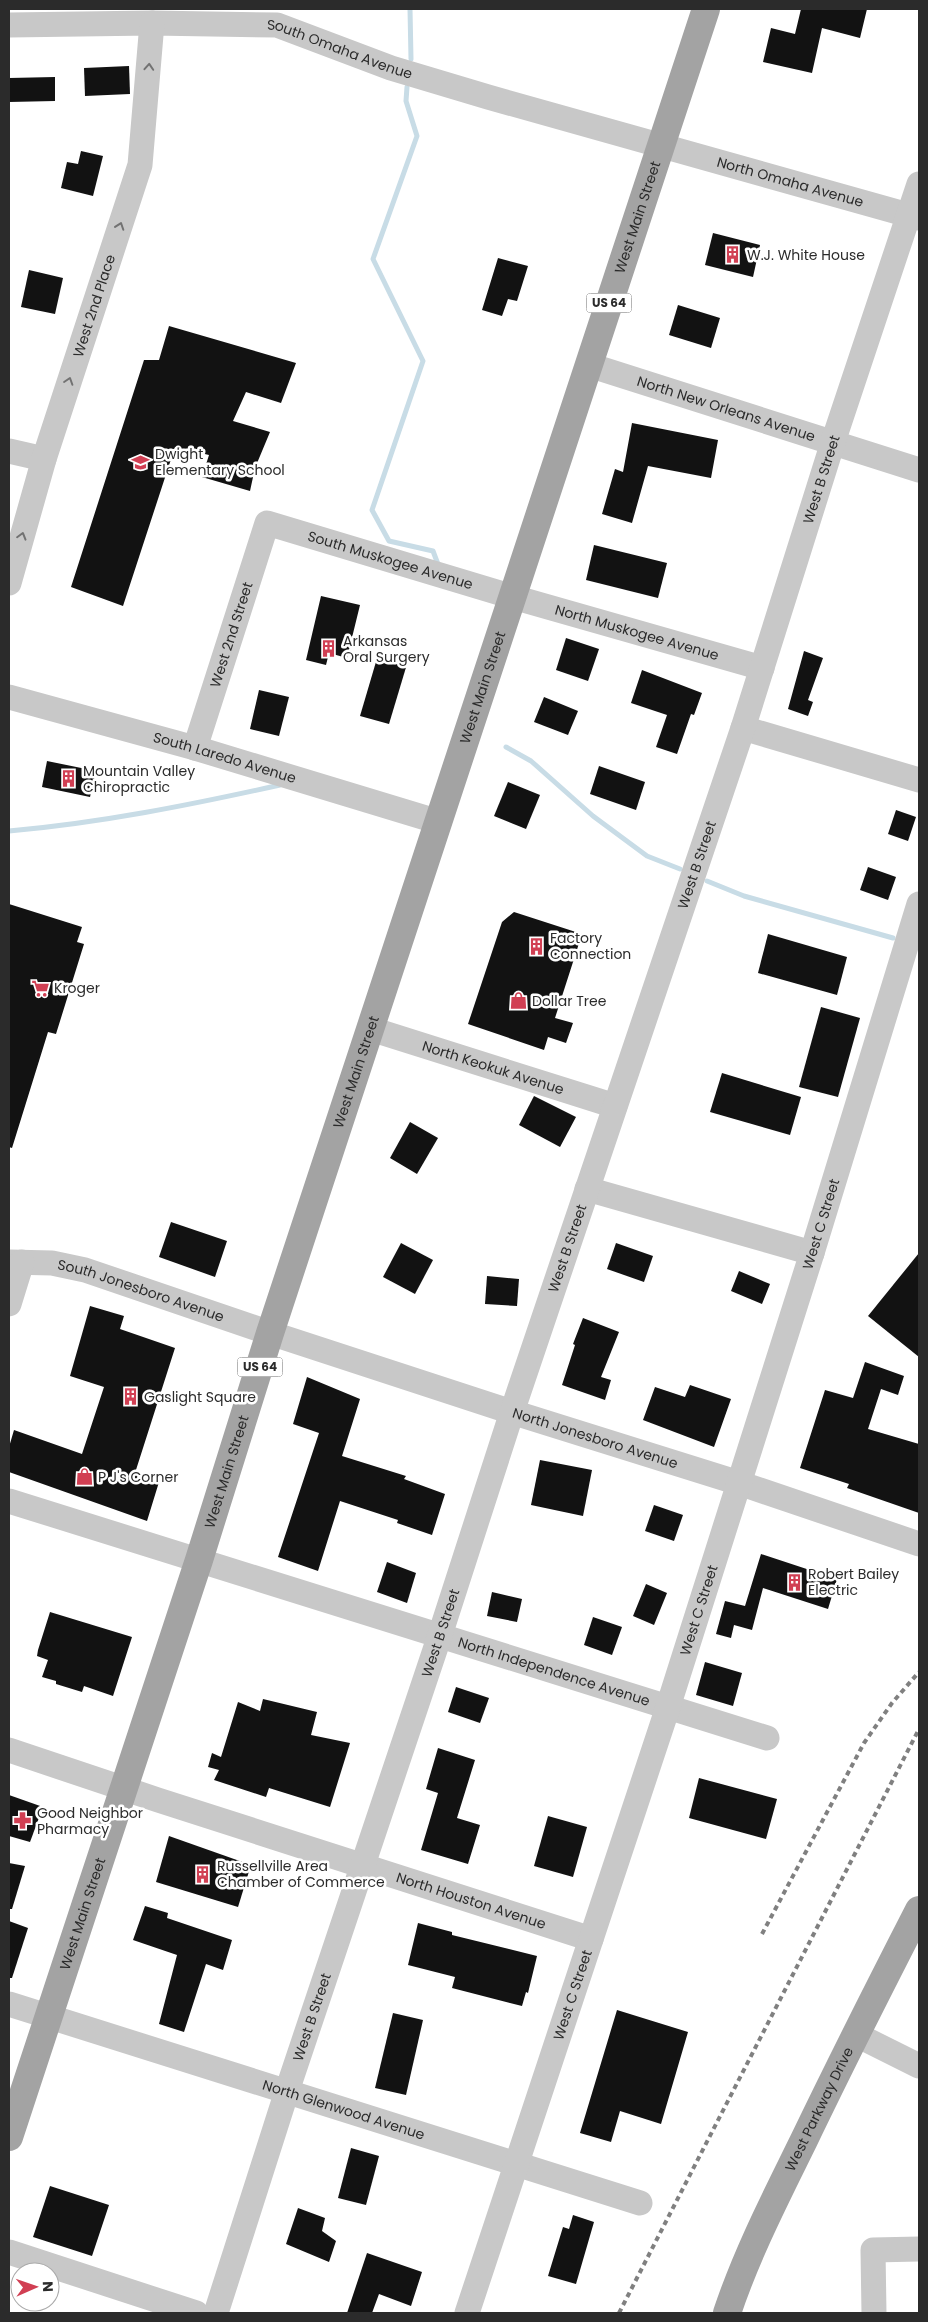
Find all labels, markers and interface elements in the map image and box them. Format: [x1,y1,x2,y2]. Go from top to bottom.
street label: South Omaha Avenue [267,15,415,84]
one-way arrow [144,63,155,71]
street label: North Omaha Avenue [715,152,866,212]
street label: West Main Street [610,158,665,276]
one-way arrow [114,222,124,231]
building icon: W.J. White House [723,245,743,265]
place label: W.J. White House [747,245,865,265]
street label: West 2nd Place [68,252,120,360]
road number: US 64 [586,294,632,312]
street label: North New Orleans Avenue [635,371,818,447]
one-way arrow [64,377,74,385]
street label: West B Street [798,432,845,526]
place label: Dwight Elementary School [155,444,285,480]
school or university icon: Dwight Elementary School [131,452,151,472]
street label: South Muskogee Avenue [305,526,476,594]
one-way arrow [16,532,27,540]
street label: West 2nd Street [205,579,258,690]
street label: North Muskogee Avenue [553,599,722,665]
street label: West Main Street [455,629,510,746]
place label: Arkansas Oral Surgery [343,631,430,667]
building icon: Arkansas Oral Surgery [319,639,339,659]
street label: South Laredo Avenue [151,727,299,788]
place label: Mountain Valley Chiropractic [83,761,195,797]
building icon: Mountain Valley Chiropractic [59,769,79,789]
street label: West B Street [673,818,721,912]
place label: Factory Connection [550,928,631,964]
building icon: Factory Connection [526,936,546,956]
supermarket icon: Kroger [30,978,50,998]
place label: Kroger [54,978,100,998]
shop icon: Dollar Tree [508,991,528,1011]
place label: Dollar Tree [532,991,607,1011]
street label: West Main Street [328,1013,384,1131]
street label: North Keokuk Avenue [420,1036,567,1099]
street label: West C Street [797,1176,844,1272]
street label: West B Street [543,1202,591,1295]
street label: South Jonesboro Avenue [56,1254,227,1327]
road number: US 64 [238,1358,282,1376]
building icon: Gaslight Square [120,1387,140,1407]
place label: Gaslight Square [144,1387,256,1407]
street label: North Jonesboro Avenue [510,1403,681,1473]
street label: West Main Street [200,1413,254,1531]
shop icon: P J's Corner [74,1467,94,1487]
place label: P J's Corner [98,1467,178,1487]
street label: West C Street [675,1562,722,1658]
place label: Robert Bailey Electric [808,1564,899,1600]
building icon: Robert Bailey Electric [784,1572,804,1592]
street label: West B Street [417,1586,464,1680]
street label: North Independence Avenue [455,1632,653,1711]
place label: Good Neighbor Pharmacy [37,1803,143,1839]
pharmacy icon: Good Neighbor Pharmacy [13,1811,33,1831]
street label: West Main Street [55,1855,110,1973]
place label: Russellville Area Chamber of Commerce [217,1856,385,1892]
building icon: Russellville Area Chamber of Commerce [193,1864,213,1884]
street label: North Houston Avenue [394,1867,549,1934]
street label: West C Street [548,1947,597,2043]
street label: West B Street [288,1970,336,2064]
street label: West Parkway Drive [780,2043,858,2175]
street label: North Glenwood Avenue [260,2075,428,2145]
north arrow [10,2262,60,2312]
text: N [38,2281,58,2292]

